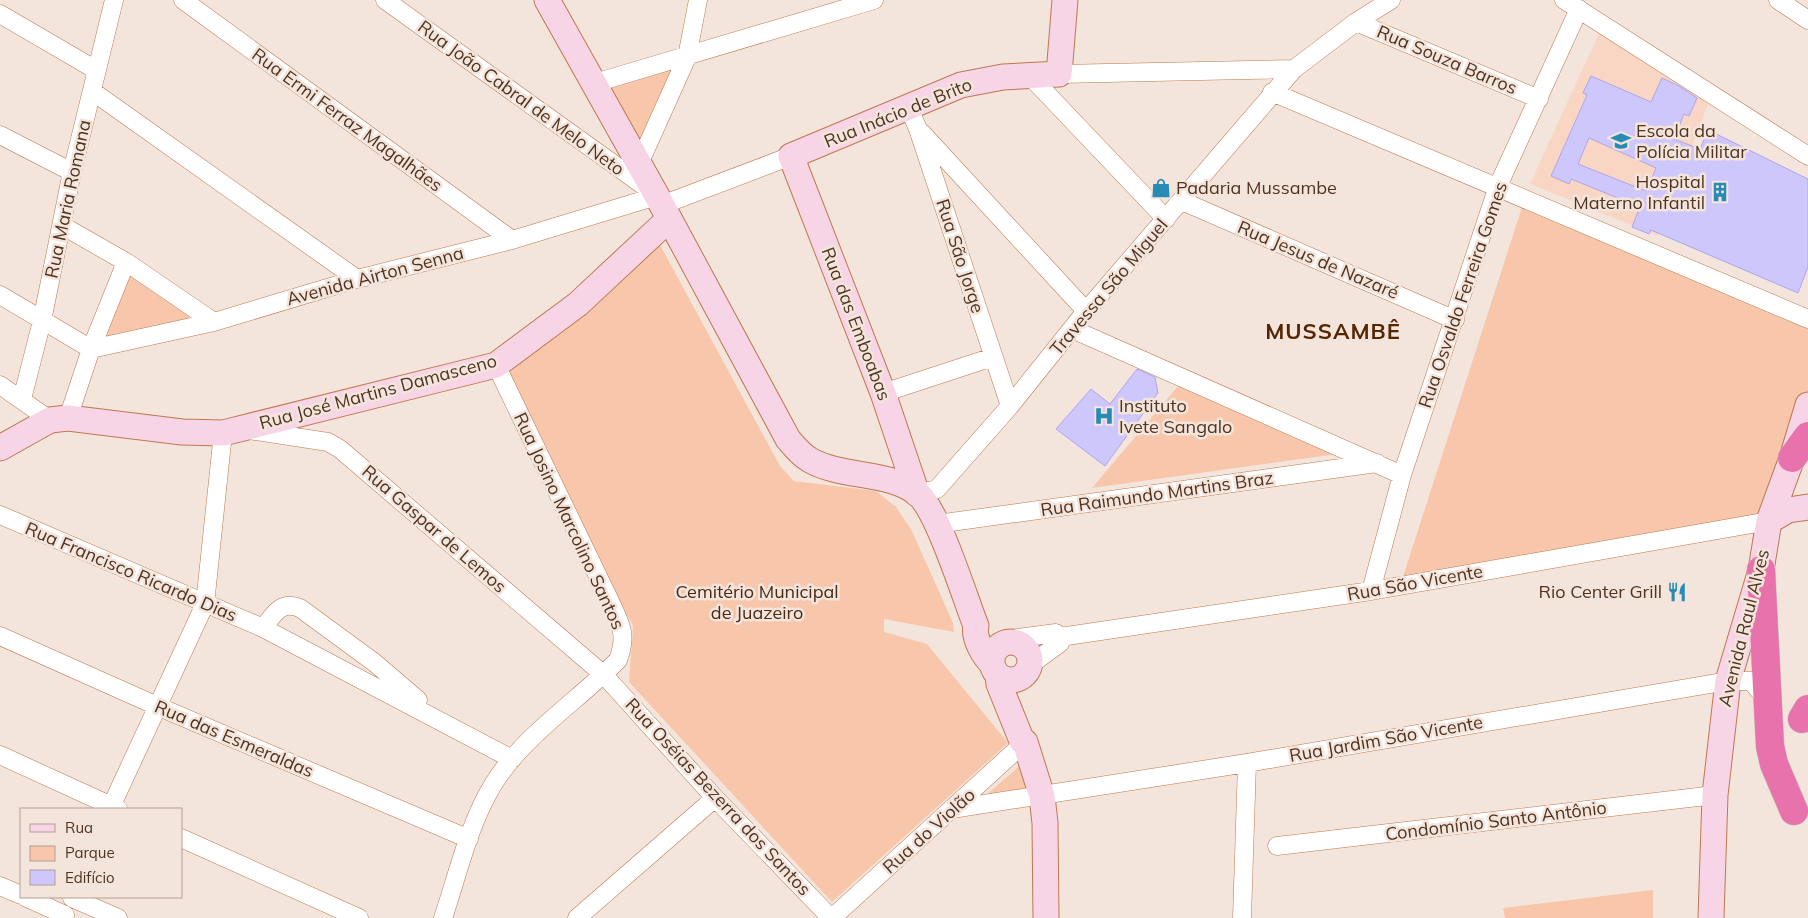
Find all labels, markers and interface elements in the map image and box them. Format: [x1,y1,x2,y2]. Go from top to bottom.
street label: Rua João Cabral de Melo Neto [414,15,629,180]
street label: Rua Souza Barros [1374,20,1521,99]
street label: Rua Ermi Ferraz Magalhães [248,43,447,196]
street label: Rua Inácio de Brito [821,72,975,153]
street label: Rua Maria Romana [39,118,96,280]
place label: Escola da Polícia Militar [1636,119,1747,163]
school or university icon: Escola da Polícia Militar [1610,130,1632,152]
place label: Hospital Materno Infantil [1573,170,1705,214]
place label: Padaria Mussambe [1176,176,1337,199]
shop icon: Padaria Mussambe [1150,177,1172,199]
street label: Rua Osvaldo Ferreira Gomes [1413,179,1512,411]
building icon: Hospital Materno Infantil [1709,181,1731,203]
street label: Rua São Jorge [931,196,990,316]
street label: Travessa São Miguel [1045,214,1172,360]
street label: Rua Jesus de Nazaré [1234,215,1402,304]
street label: Avenida Airton Senna [284,241,466,310]
street label: Rua das Emboabas [817,244,896,404]
district label: MUSSAMBÊ [1265,317,1401,345]
street label: Rua José Martins Damasceno [257,349,499,434]
place label: Instituto Ivete Sangalo [1119,394,1232,438]
hospital icon: Instituto Ivete Sangalo [1093,405,1115,427]
street label: Rua Josino Marcolino Santos [509,409,630,633]
street label: Rua Gaspar de Lemos [357,460,511,598]
street label: Rua Raimundo Martins Braz [1039,466,1275,521]
street label: Rua Francisco Ricardo Dias [22,516,241,627]
street label: Avenida Raul Alves [1713,547,1774,709]
street label: Rua São Vicente [1345,559,1484,606]
park label: Cemitério Municipal de Juazeiro [675,580,839,624]
place label: Rio Center Grill [1538,580,1662,603]
restaurant icon: Rio Center Grill [1666,581,1688,603]
street label: Rua Oséias Bezerra dos Santos [621,693,816,900]
street label: Rua das Esmeraldas [151,695,317,782]
street label: Rua Jardim São Vicente [1287,710,1484,767]
street label: Rua do Violão [878,783,980,878]
street label: Condomínio Santo Antônio [1384,796,1608,845]
legend [20,808,182,898]
text: Rua [65,818,93,837]
text: Parque [65,843,115,862]
text: Edifício [65,868,115,887]

